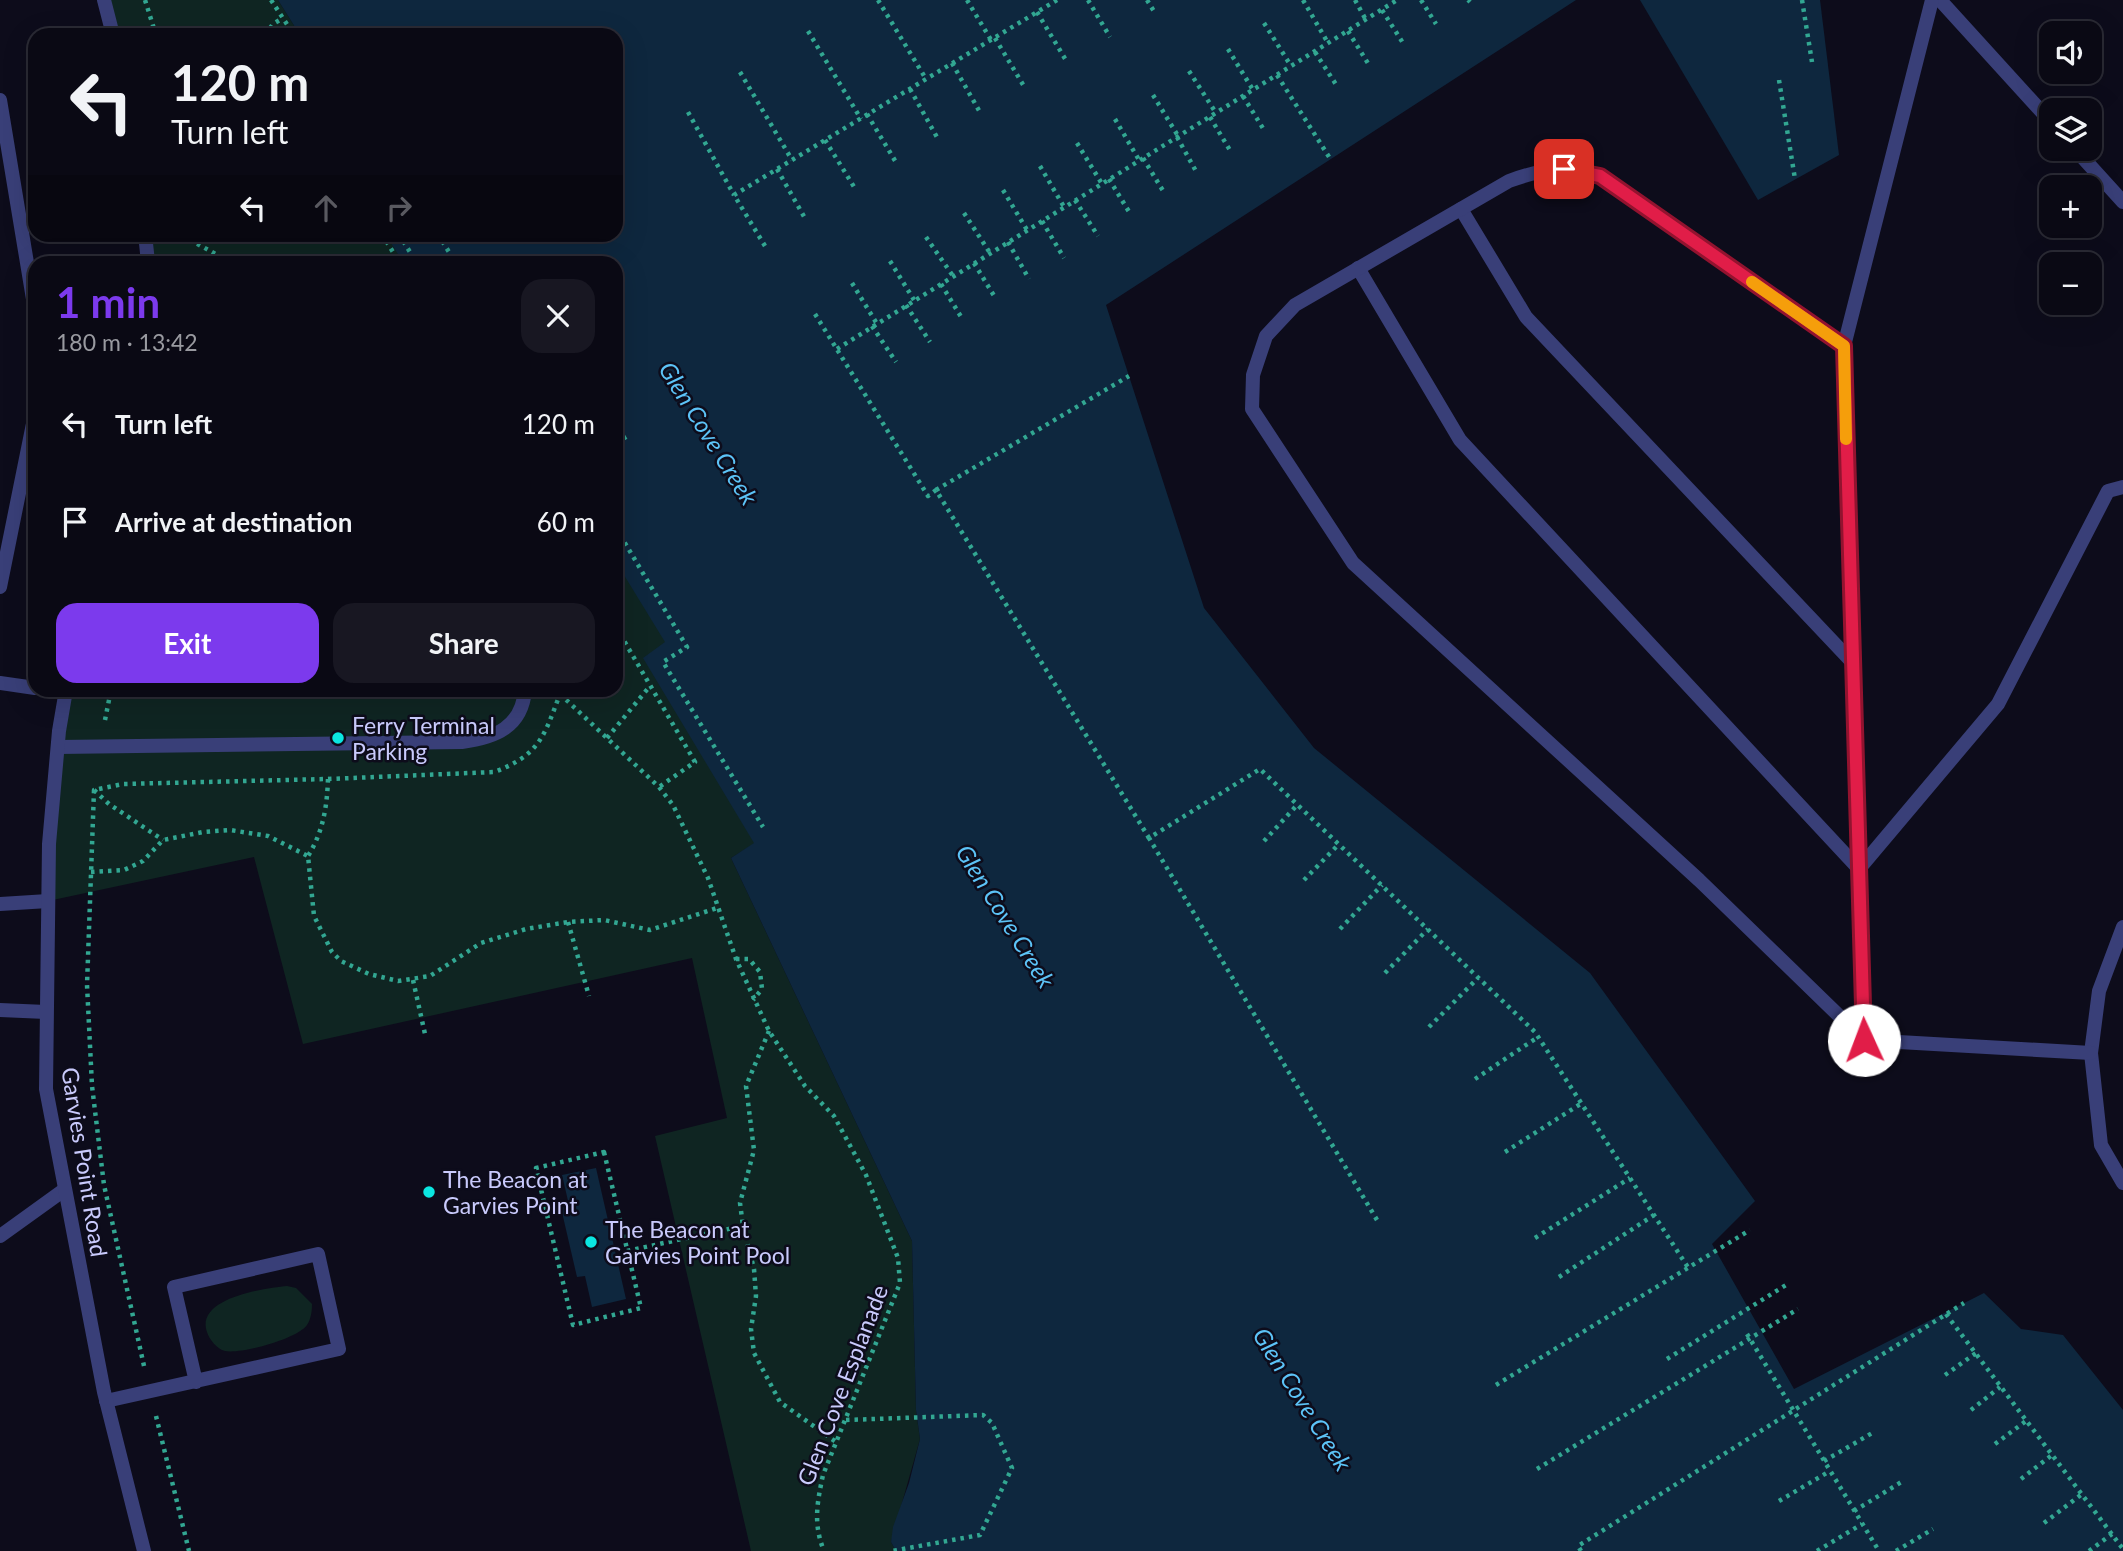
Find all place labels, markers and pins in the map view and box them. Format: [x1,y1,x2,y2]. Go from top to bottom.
pin [1534,139,1594,199]
place label: Ferry Terminal Parking [352,711,495,765]
marker: Ferry Terminal Parking [330,730,346,746]
place label: The Beacon at Garvies Point [443,1165,588,1219]
marker: The Beacon at Garvies Point [421,1184,437,1200]
place label: The Beacon at Garvies Point Pool [605,1215,790,1269]
marker: The Beacon at Garvies Point Pool [583,1234,599,1250]

